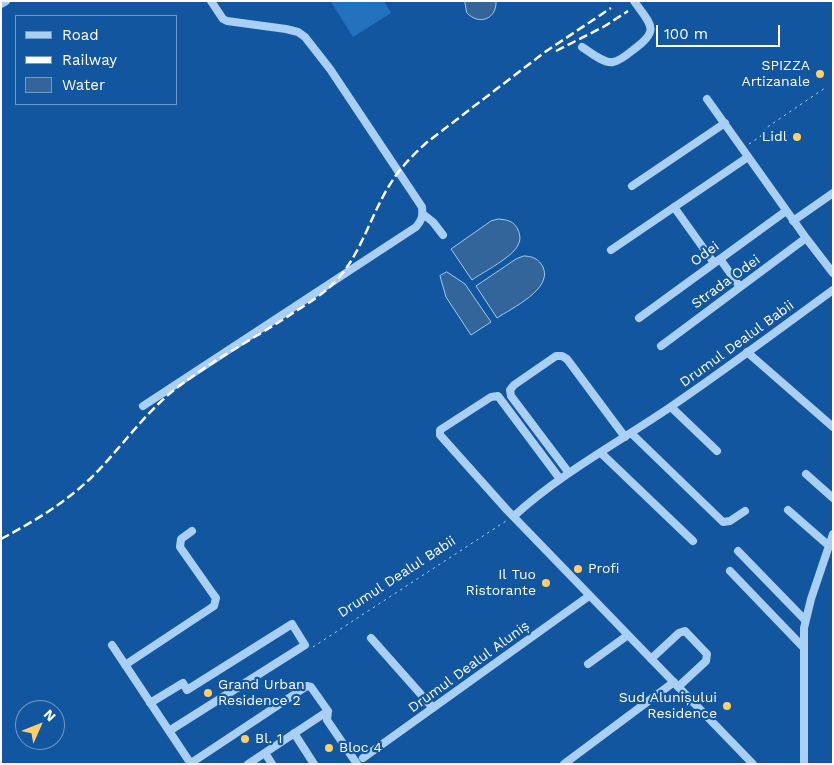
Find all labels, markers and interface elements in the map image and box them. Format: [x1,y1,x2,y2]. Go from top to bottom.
legend [15,15,178,105]
scale bar [659,15,783,47]
text: 100 m [664,25,708,43]
text: Road [62,26,99,44]
text: Railway [62,51,117,69]
place label: SPIZZA Artizanale [742,58,810,90]
marker: SPIZZA Artizanale [814,68,826,80]
text: Water [62,76,105,94]
place label: Lidl [762,129,787,145]
marker: Lidl [791,131,803,143]
street label: Odei [688,238,722,270]
street label: Strada Odei [688,251,764,313]
street label: Drumul Dealul Babii [677,297,797,391]
street label: Drumul Dealul Babii [335,533,459,621]
place label: Profi [588,561,620,577]
marker: Profi [572,563,584,575]
place label: Il Tuo Ristorante [465,567,536,600]
marker: Il Tuo Ristorante [540,577,552,589]
street label: Drumul Dealul Aluniș [405,617,533,717]
place label: Grand Urban Residence 2 [218,677,305,710]
marker: Grand Urban Residence 2 [202,687,214,699]
place label: Sud Alunișului Residence [619,690,717,722]
north arrow [15,700,65,750]
marker: Sud Alunișului Residence [721,700,733,712]
text: N [41,706,59,725]
place label: Bl. 1 [255,731,282,747]
marker: Bl. 1 [239,733,251,745]
place label: Bloc 4 [339,740,382,756]
marker: Bloc 4 [323,742,335,754]

